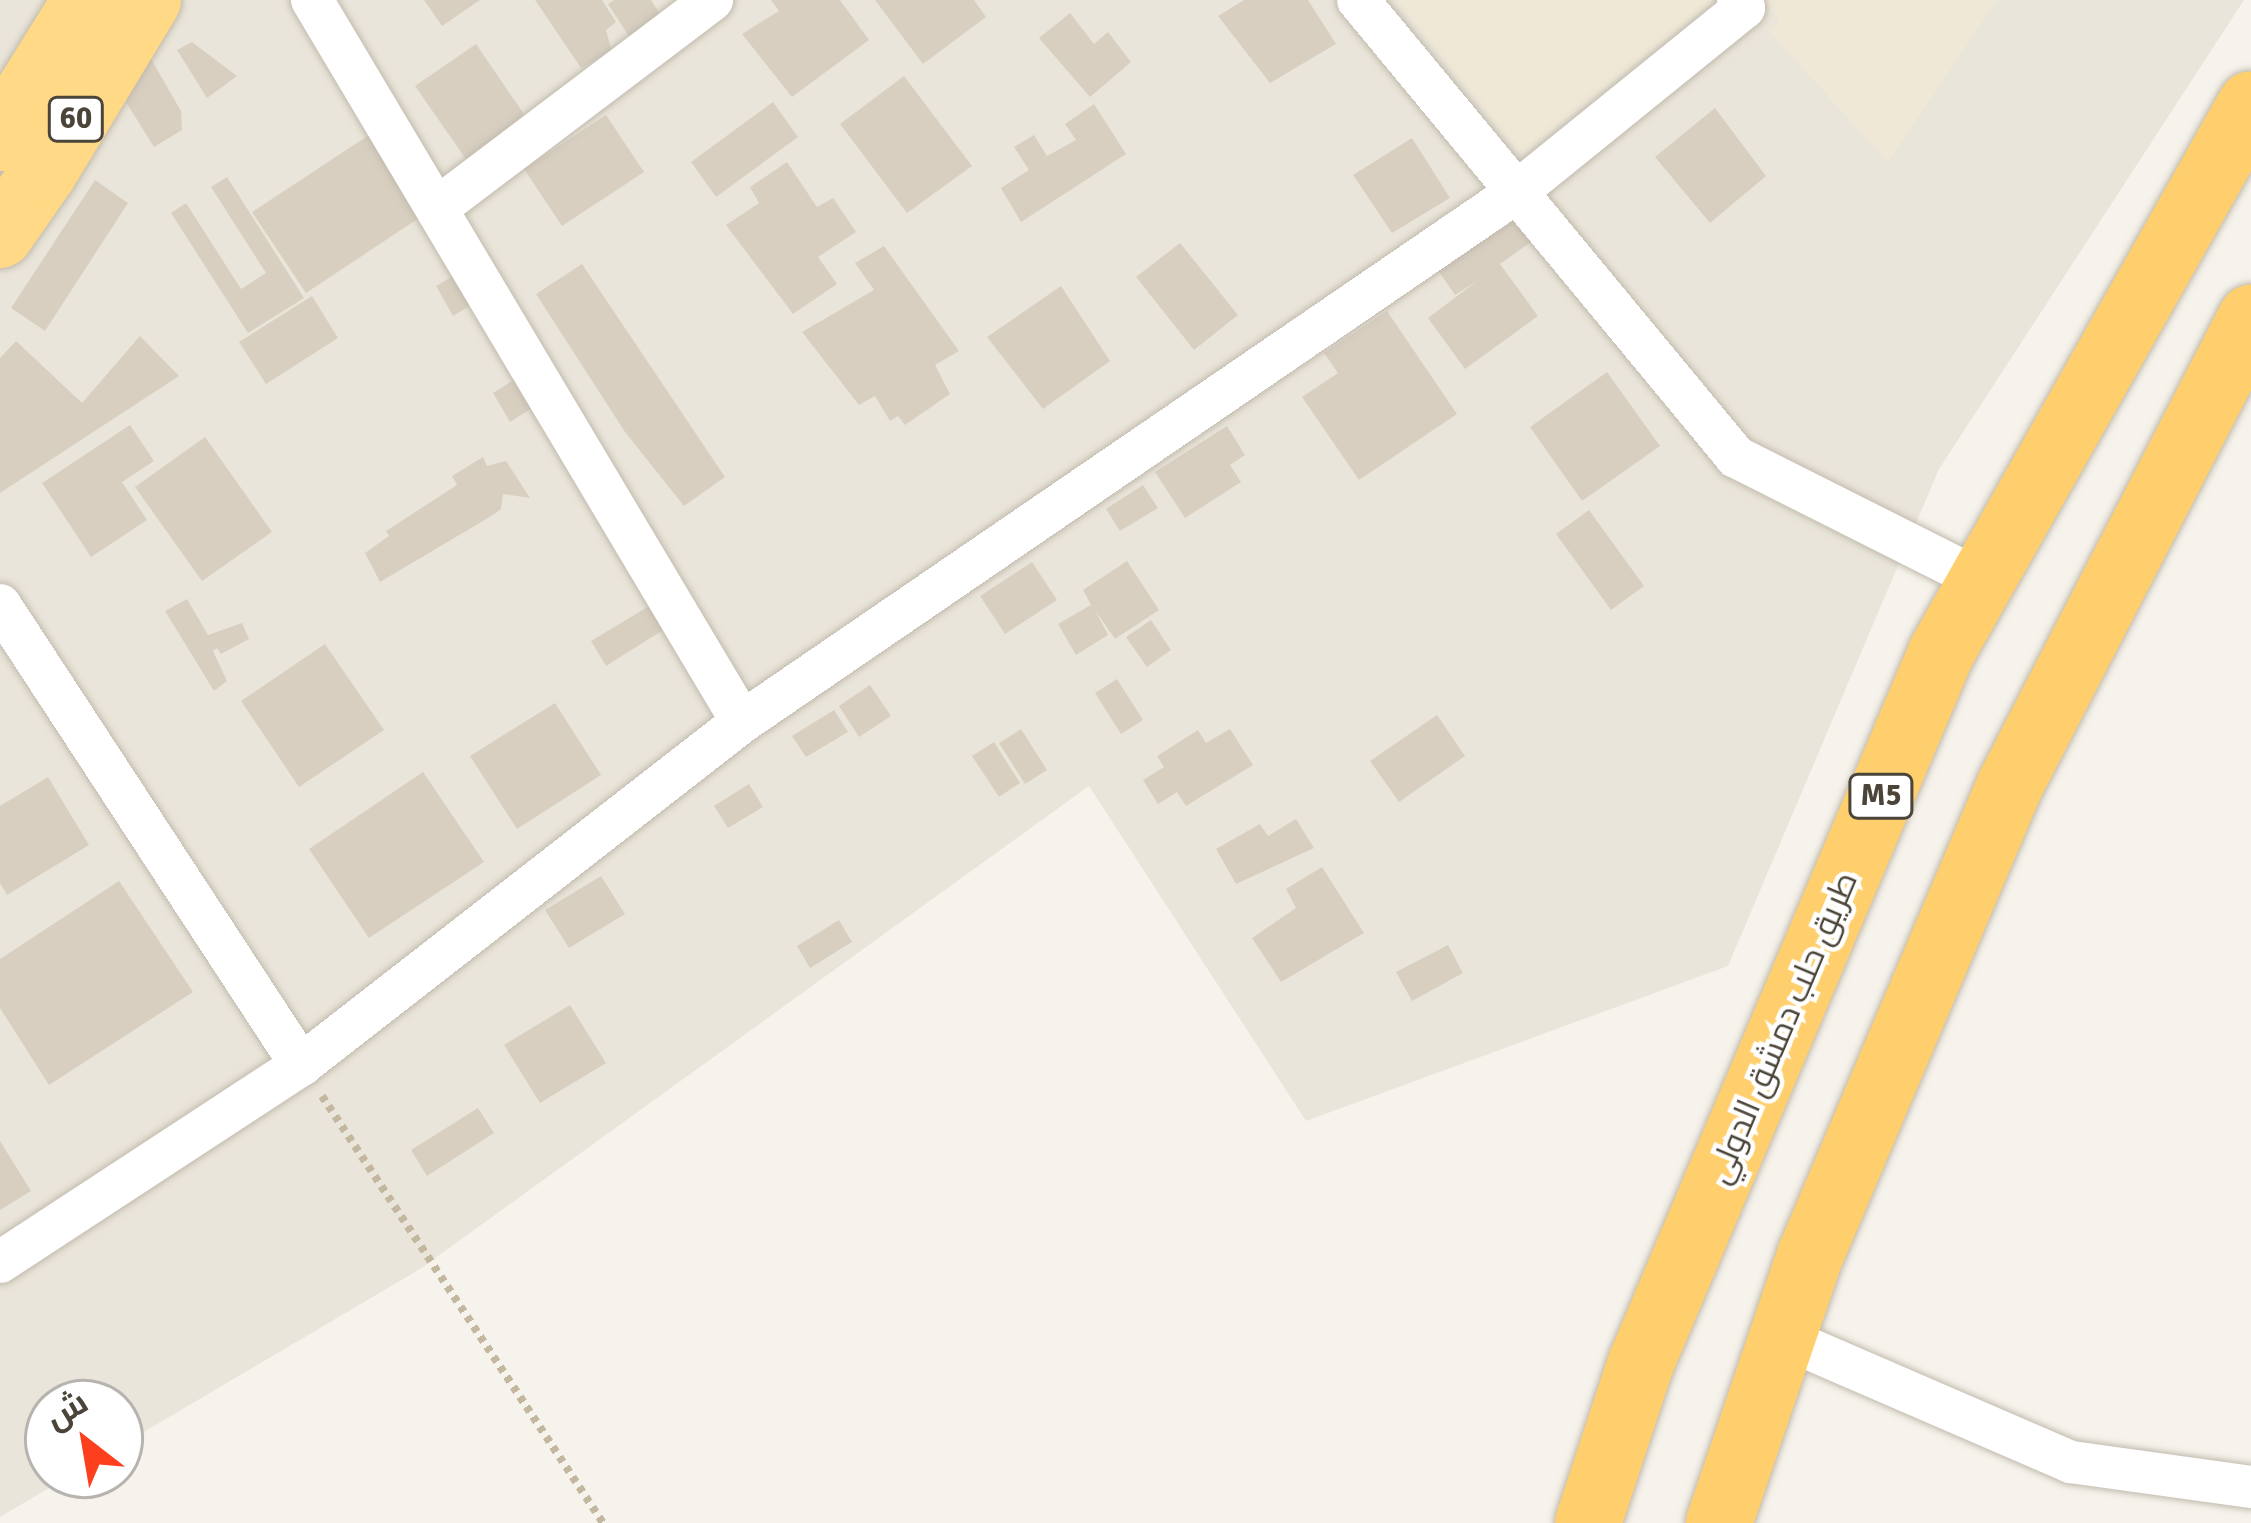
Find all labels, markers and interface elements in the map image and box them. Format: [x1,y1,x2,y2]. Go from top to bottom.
road number: 60 [46,95,106,143]
road number: M5 [1848,772,1914,820]
street label: طريق حلب دمشق الدولي [1699,866,1867,1190]
north arrow [24,1379,144,1499]
text: ش [38,1382,95,1439]

